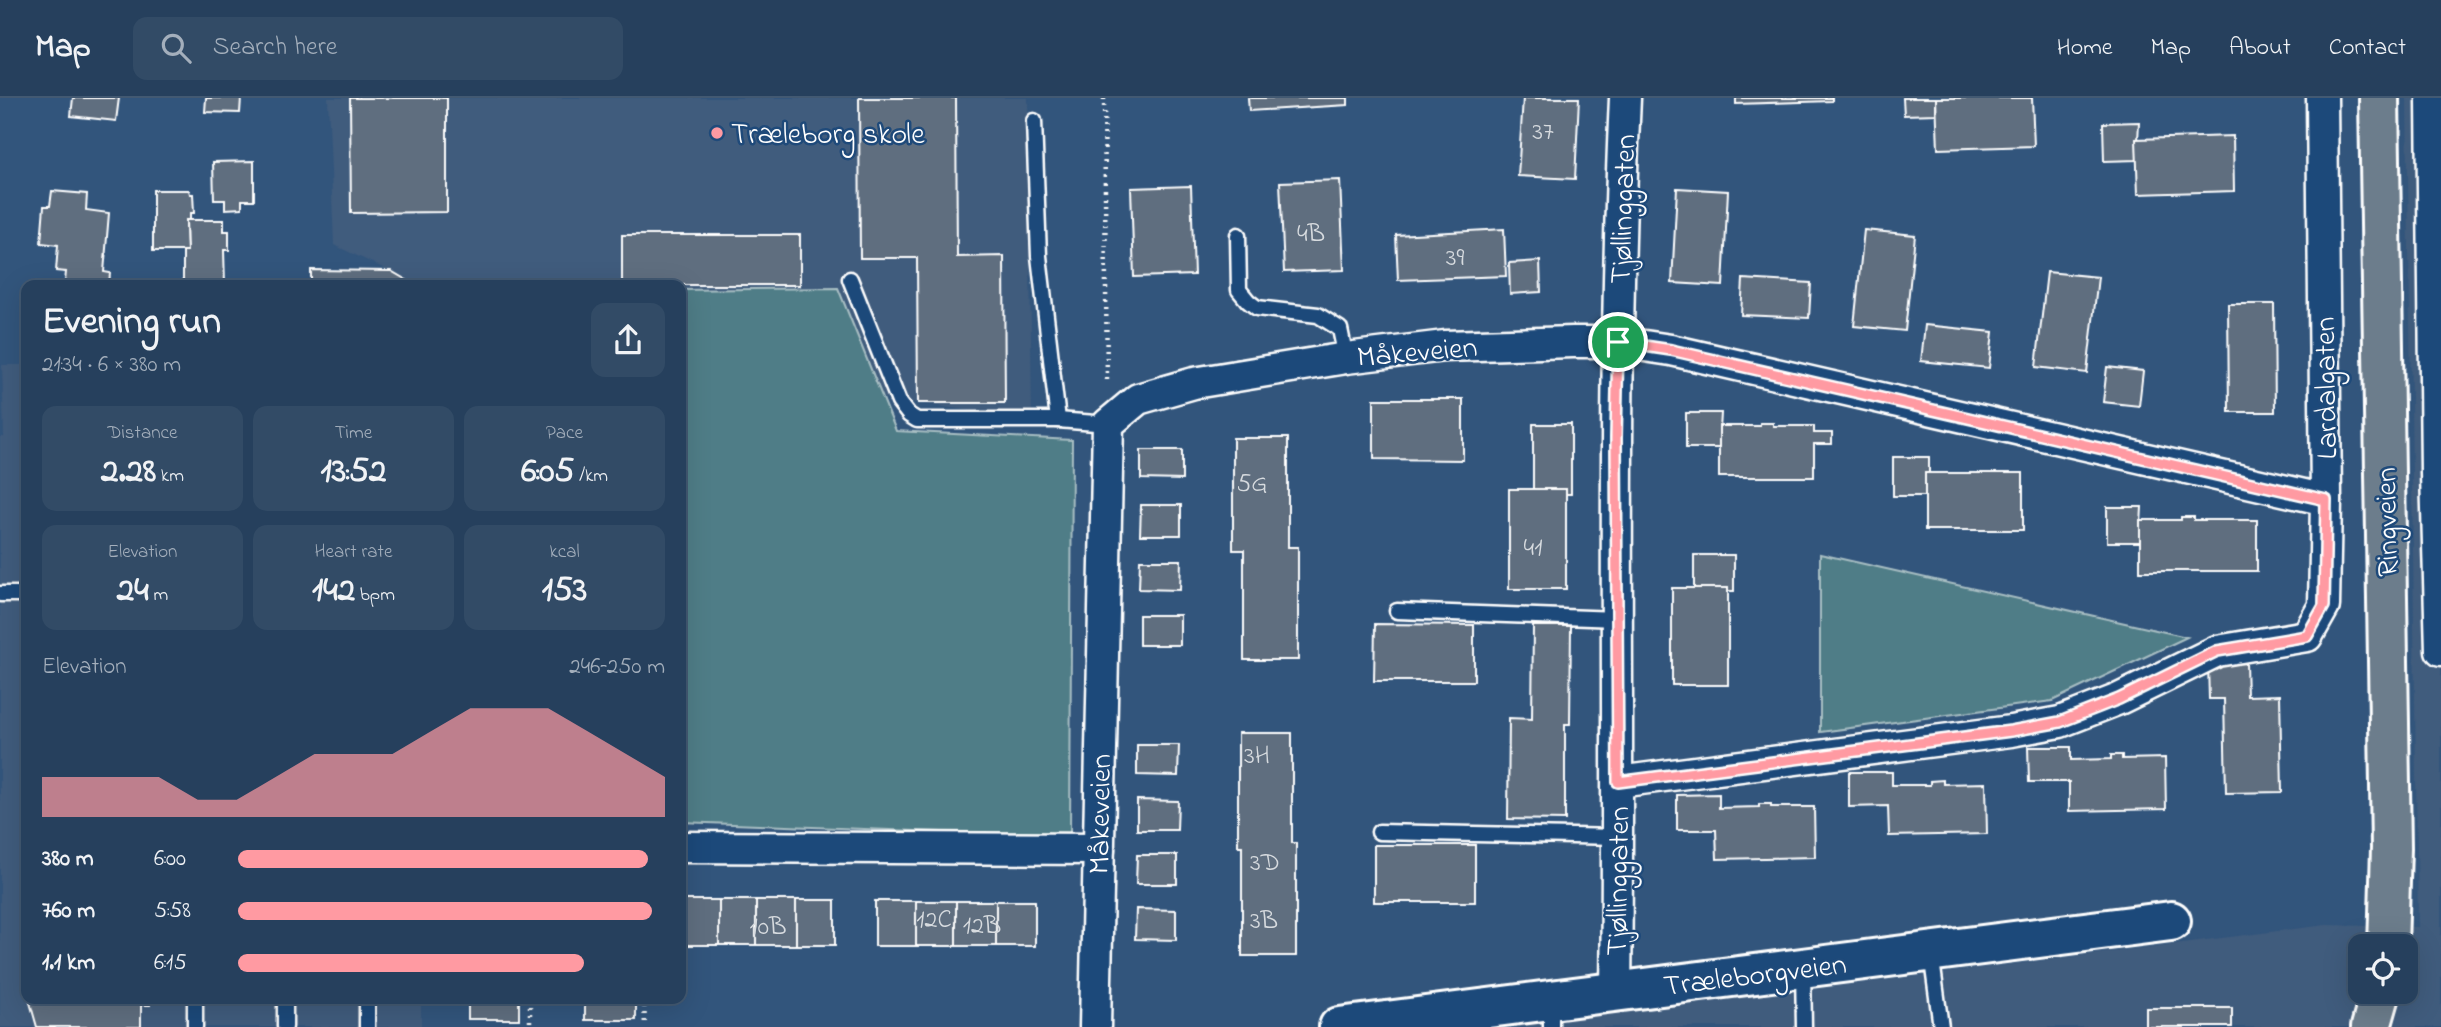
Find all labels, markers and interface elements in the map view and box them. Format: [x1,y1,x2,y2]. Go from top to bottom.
search box [133,17,623,80]
text: Map [35,24,91,72]
icon: search [157,29,195,67]
text: Search here [213,29,337,67]
text: Home [2057,31,2113,66]
text: Map [2151,31,2191,66]
text: About [2229,31,2291,66]
text: Contact [2329,31,2406,66]
place label: Træleborg skole [731,114,925,158]
house number: 37 [1532,114,1554,152]
marker: Træleborg skole [709,125,725,141]
street label: Tjøllinggaten [1600,134,1650,285]
house number: 4B [1297,216,1325,254]
house number: 39 [1446,240,1464,278]
text: Evening run [42,295,221,351]
button: share [591,303,665,377]
pin [1588,312,1648,372]
street label: Lardalgaten [2305,316,2351,460]
icon: arrive [1599,323,1637,361]
street label: Måkeveien [1355,327,1479,381]
text: 21:34 · 6 × 380 m [42,349,181,382]
text: Distance [108,420,178,447]
text: Time [335,420,372,447]
text: Pace [546,420,583,447]
text: 2.28 [101,447,156,498]
text: 13:52 [321,447,386,498]
text: 6:05 [521,447,574,498]
text: km [156,463,184,490]
text: /km [574,463,608,490]
house number: 5G [1236,466,1268,504]
street label: Ringveien [2366,467,2412,577]
house number: 41 [1524,530,1542,568]
text: Elevation [108,539,177,566]
text: Heart rate [315,539,392,566]
text: kcal [549,539,580,566]
text: 24 [117,566,149,617]
text: 142 [312,566,355,617]
text: 153 [542,566,587,617]
text: m [149,582,168,609]
text: bpm [355,582,395,609]
text: Elevation [42,651,127,684]
text: 246–250 m [569,651,665,684]
house number: 3H [1244,738,1270,776]
street label: Måkeveien [1079,753,1125,875]
street label: Tjøllinggaten [1597,806,1643,956]
text: 380 m [42,843,94,876]
text: 6:00 [154,843,186,876]
house number: 3D [1250,845,1280,883]
text: 760 m [42,895,95,928]
text: 5:58 [154,895,191,928]
house number: 12C [916,902,952,940]
house number: 3B [1250,903,1278,941]
house number: 12B [963,908,1001,946]
house number: 10B [750,909,787,947]
map controls [2348,934,2418,1004]
button: locate [2348,934,2418,1004]
street label: Træleborgveien [1661,944,1849,1010]
text: 1.1 km [42,947,95,980]
text: 6:15 [154,947,187,980]

